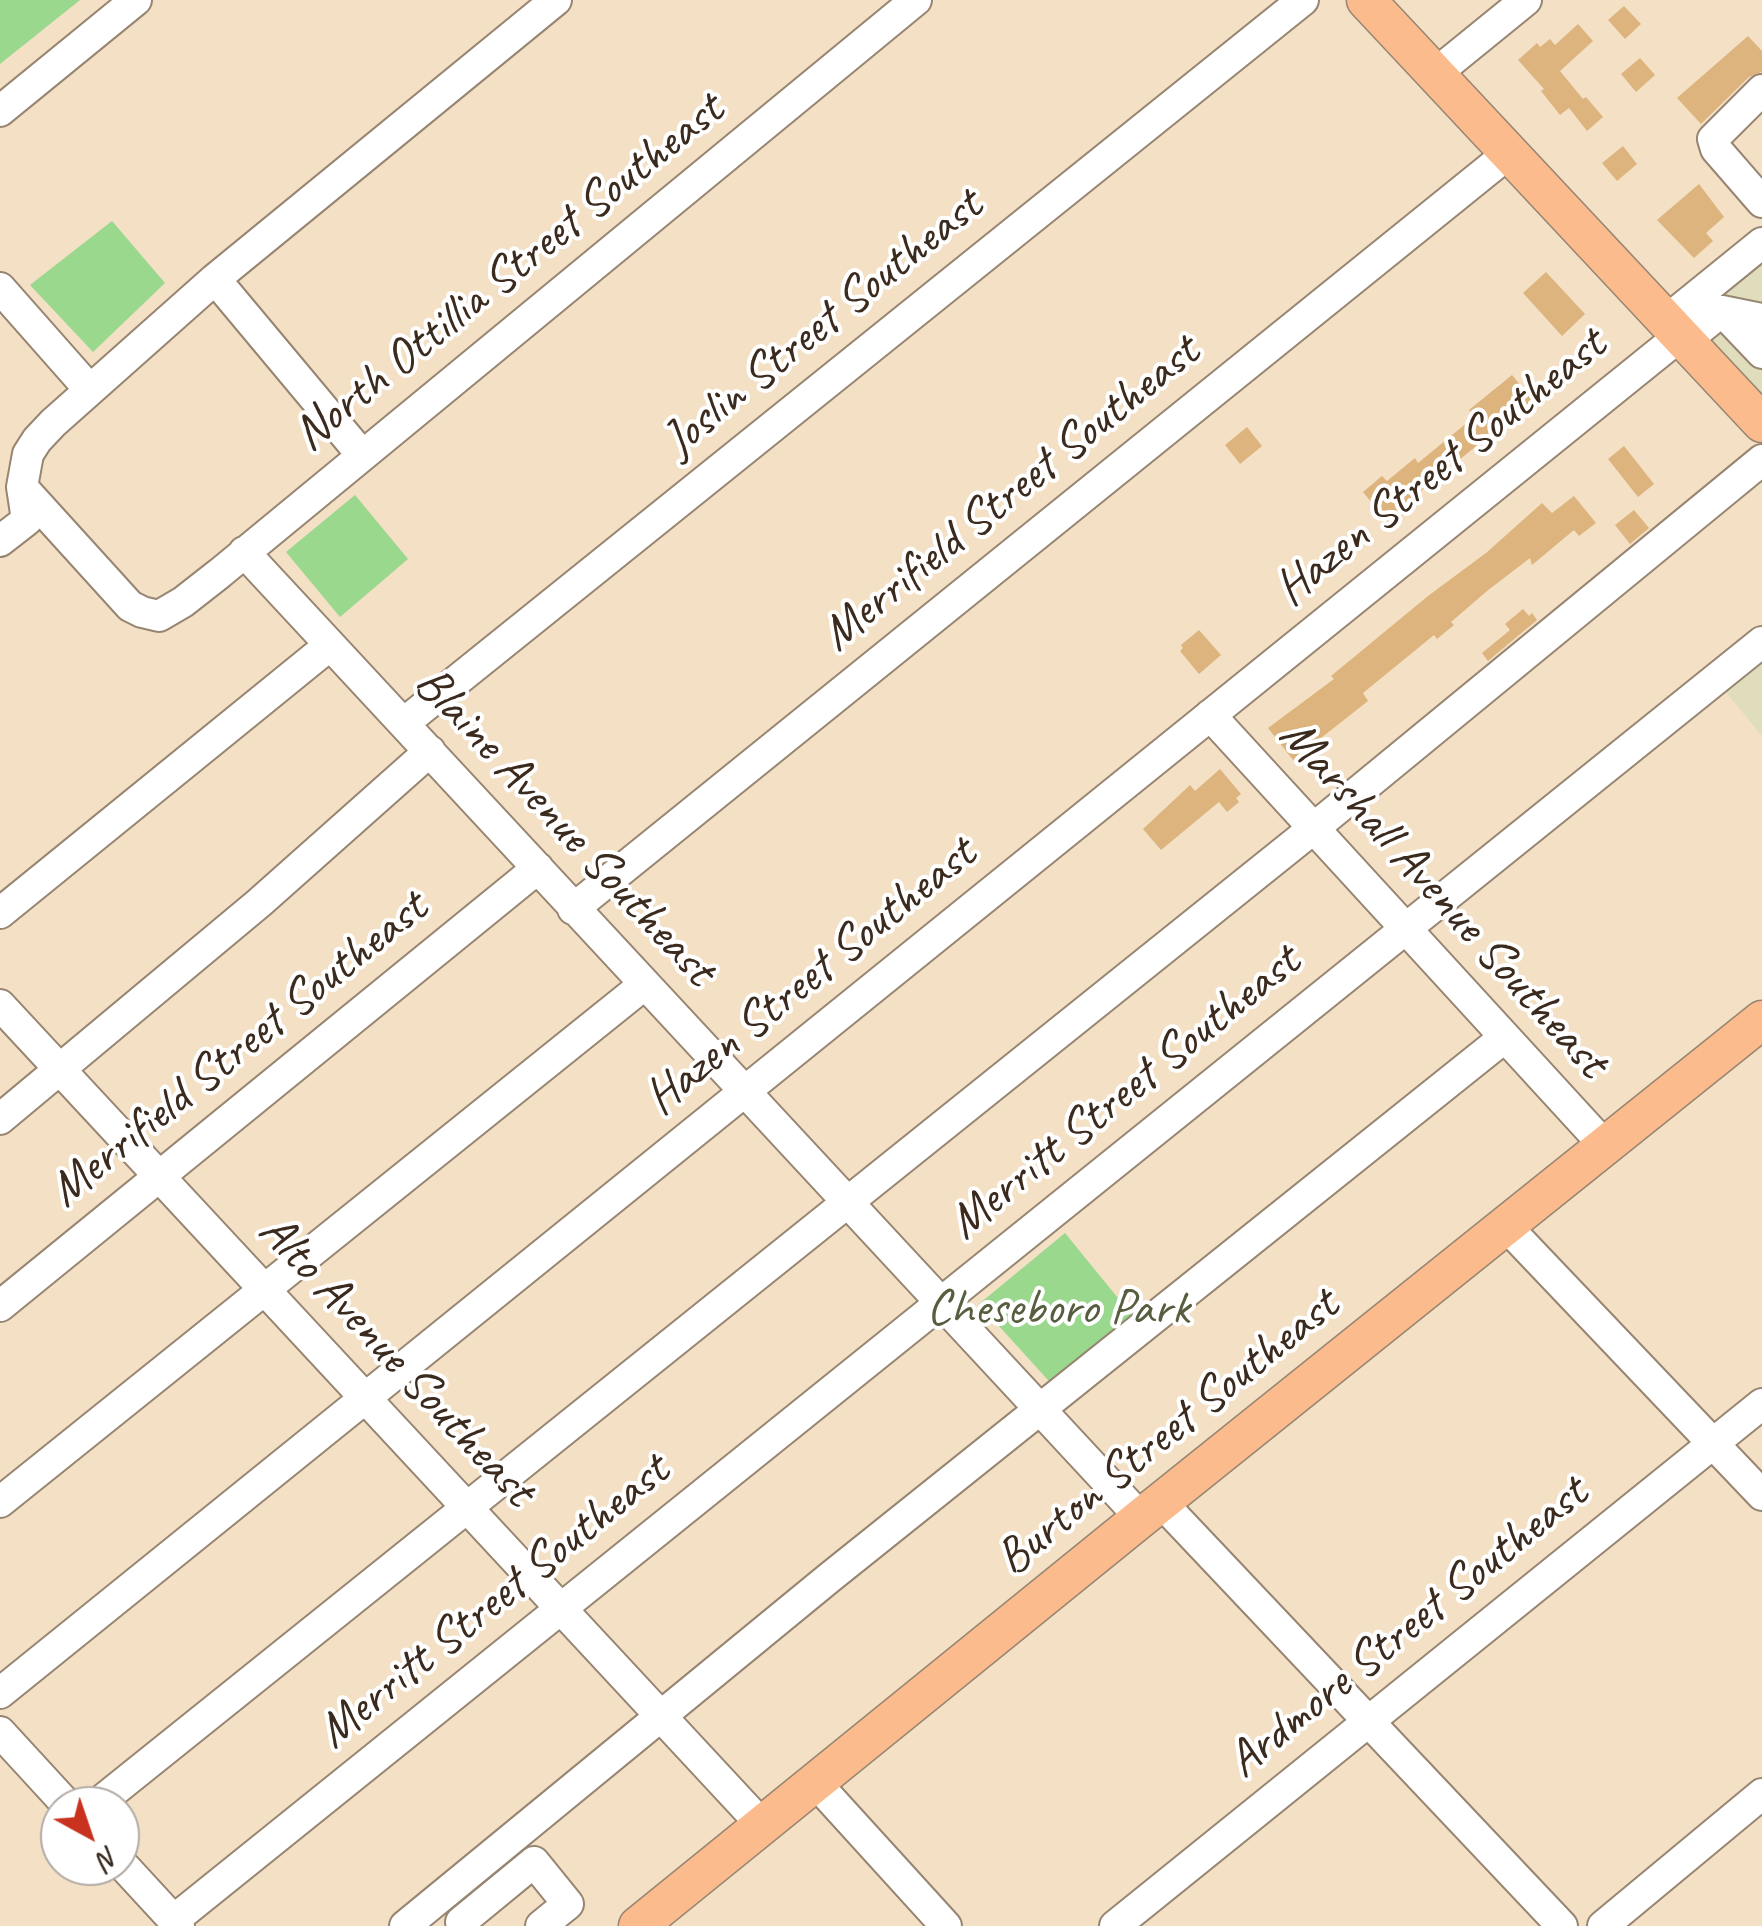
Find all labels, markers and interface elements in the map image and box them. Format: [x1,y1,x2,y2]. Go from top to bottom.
street label: North Ottillia Street Southeast [282,81,736,465]
street label: Joslin Street Southeast [651,177,995,471]
street label: Hazen Street Southeast [1263,316,1619,620]
street label: Merrifield Street Southeast [810,323,1212,665]
street label: Blaine Avenue Southeast [401,655,727,999]
street label: Marshall Avenue Southeast [1266,707,1620,1091]
street label: Hazen Street Southeast [633,825,989,1129]
street label: Merrifield Street Southeast [38,879,440,1221]
street label: Merritt Street Southeast [937,933,1313,1253]
street label: Alto Avenue Southeast [245,1202,547,1520]
street label: Burton Street Southeast [985,1277,1351,1589]
park label: Cheseboro Park [927,1280,1189,1340]
street label: Merritt Street Southeast [306,1442,682,1762]
street label: Ardmore Street Southeast [1216,1464,1600,1792]
north arrow [40,1786,140,1886]
text: N [90,1839,126,1877]

